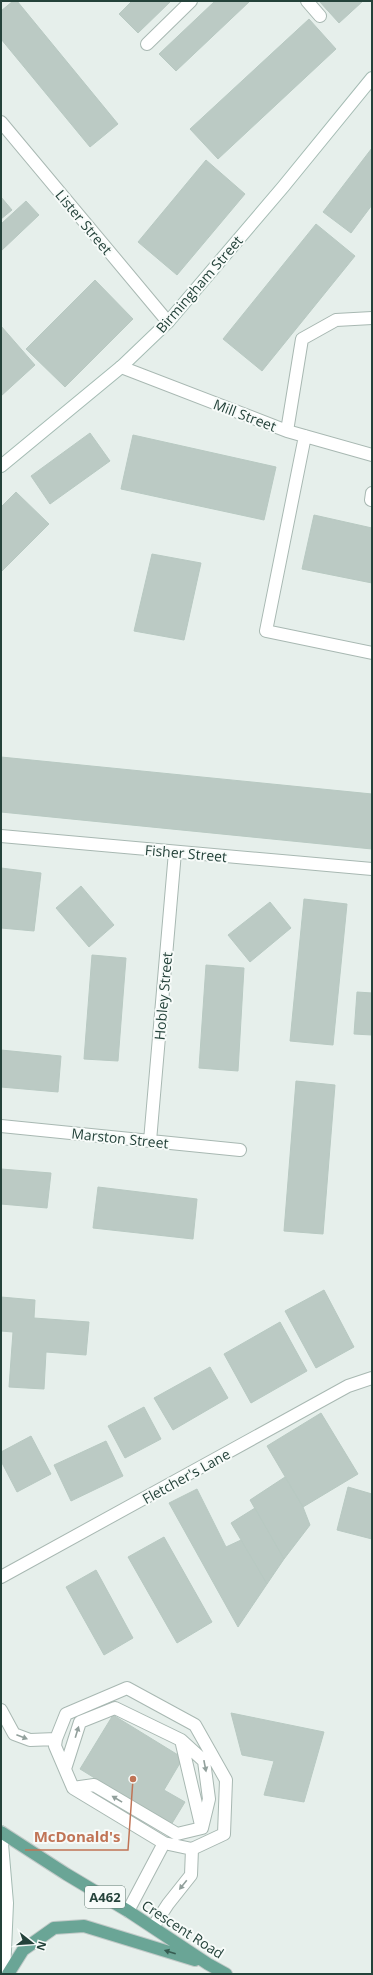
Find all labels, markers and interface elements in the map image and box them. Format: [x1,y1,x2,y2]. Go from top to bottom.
street label: Lister Street [51,186,117,258]
street label: Birmingham Street [151,231,247,337]
street label: Mill Street [211,394,279,436]
street label: Fisher Street [144,840,228,866]
street label: Hobley Street [150,951,176,1041]
street label: Marston Street [71,1123,169,1153]
street label: Fletcher's Lane [139,1444,233,1508]
one-way arrow [74,1725,80,1737]
one-way arrow [16,1734,28,1740]
one-way arrow [202,1760,208,1773]
one-way arrow [111,1795,123,1802]
callout: McDonald's [25,1823,128,1850]
text: McDonald's [34,1826,120,1846]
one-way arrow [179,1880,188,1891]
road number: A462 [85,1886,125,1908]
street label: Crescent Road [138,1895,228,1963]
north arrow [12,1923,52,1963]
text: N [34,1940,51,1953]
one-way arrow [164,1949,176,1955]

